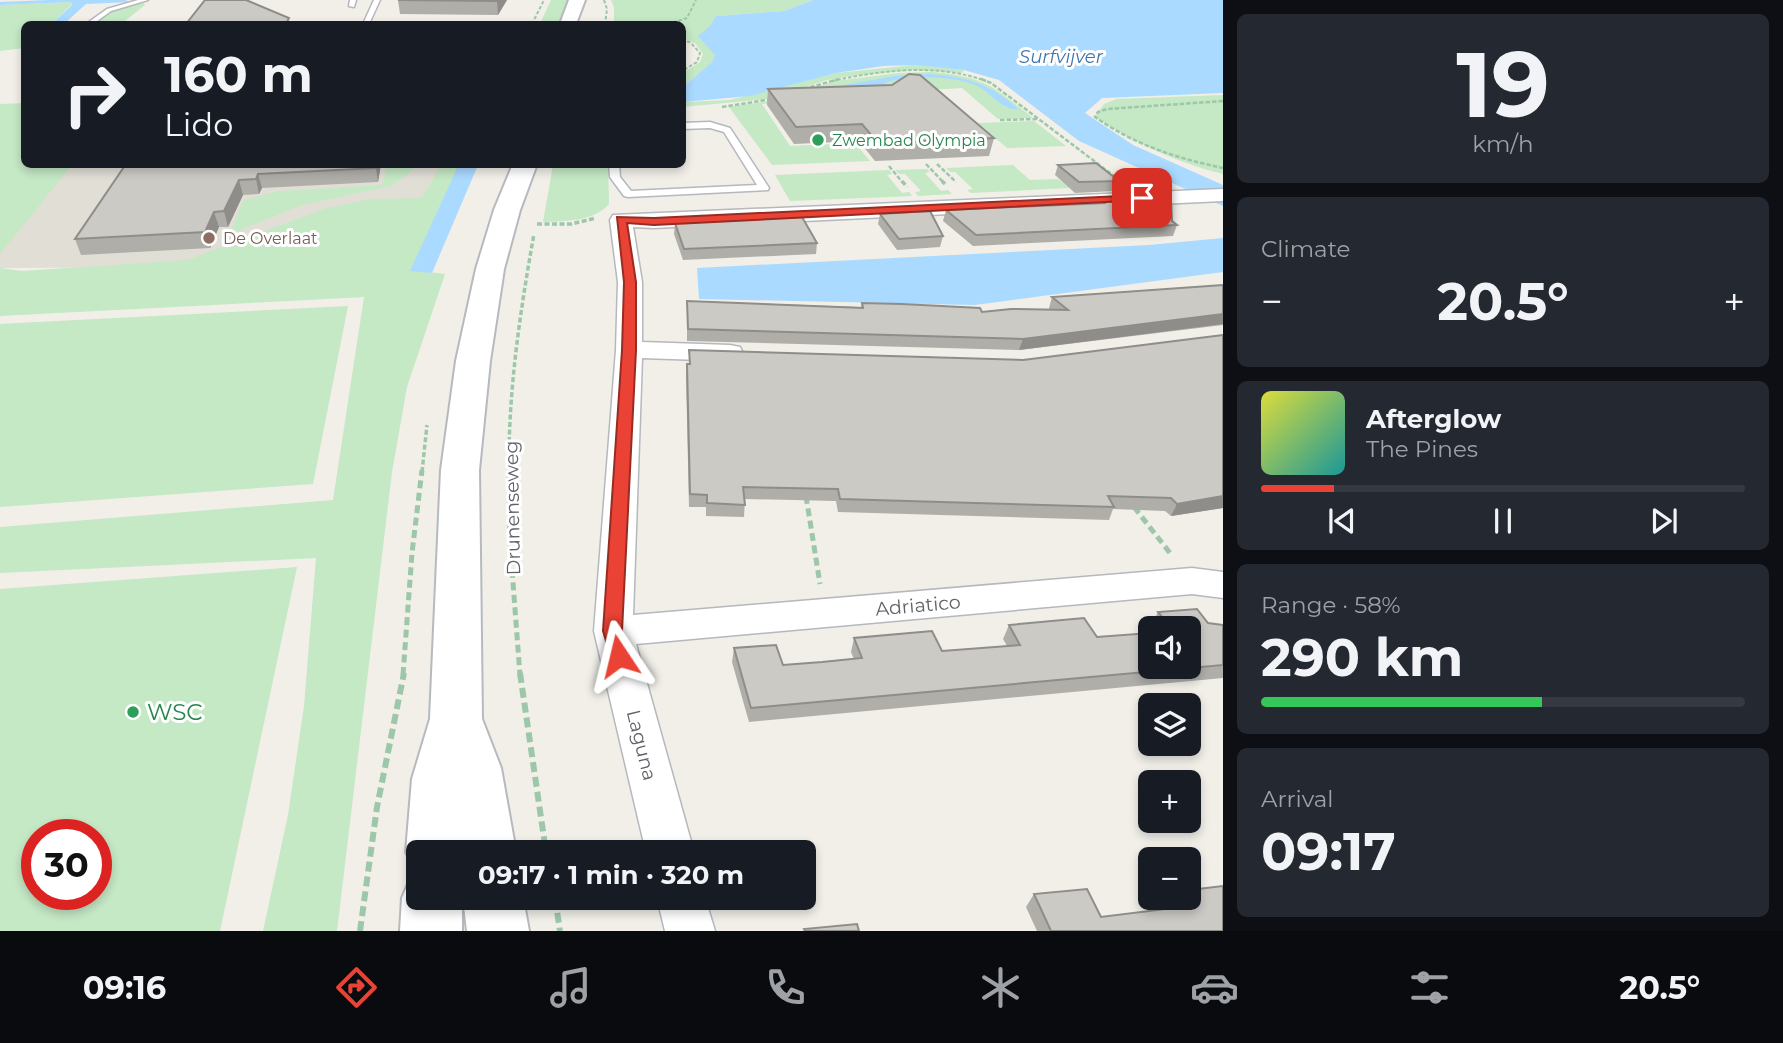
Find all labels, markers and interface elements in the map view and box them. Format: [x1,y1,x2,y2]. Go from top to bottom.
text: 19 [1456,29,1550,140]
text: 160 m [164,45,313,104]
water label: Surfvijver [1019,46,1104,68]
icon: right [49,49,140,140]
text: Lido [164,105,233,144]
text: km/h [1472,130,1534,158]
place label: Zwembad Olympia [832,131,986,150]
marker: Zwembad Olympia [810,132,826,148]
pin [1112,168,1172,228]
icon: arrive [1123,179,1161,217]
place label: De Overlaat [223,229,318,248]
marker: De Overlaat [201,230,217,246]
text: Climate [1261,235,1350,263]
text: 20.5° [1437,270,1569,333]
text: − [1261,278,1283,325]
text: + [1723,278,1745,325]
text: Afterglow [1366,403,1501,435]
text: The Pines [1366,435,1478,463]
street label: Drunenseweg [500,440,525,576]
icon: previous [1323,502,1361,540]
icon: pause [1484,502,1522,540]
icon: next [1645,502,1683,540]
street label: Adriatico [874,590,962,621]
text: Range · 58% [1261,591,1401,619]
map controls [1138,616,1201,910]
button: sound [1138,616,1201,679]
position arrow [582,619,656,693]
text: 290 km [1261,626,1463,689]
button: layers [1138,693,1201,756]
place label: WSC [147,698,203,726]
marker: WSC [125,704,141,720]
street label: Laguna [622,707,661,783]
button: + [1138,770,1201,833]
text: Arrival [1261,785,1334,813]
speed limit sign: 30 [21,819,112,910]
text: 09:17 [1261,820,1396,883]
button: − [1138,847,1201,910]
text: 09:17 · 1 min · 320 m [478,859,744,891]
icon: directions [332,963,381,1012]
icon: music [546,963,595,1012]
icon: phone [761,963,810,1012]
icon: climate [976,963,1025,1012]
icon: car [1190,963,1239,1012]
icon: filters [1405,963,1454,1012]
text: 09:16 [83,968,166,1007]
text: 20.5° [1619,968,1700,1007]

